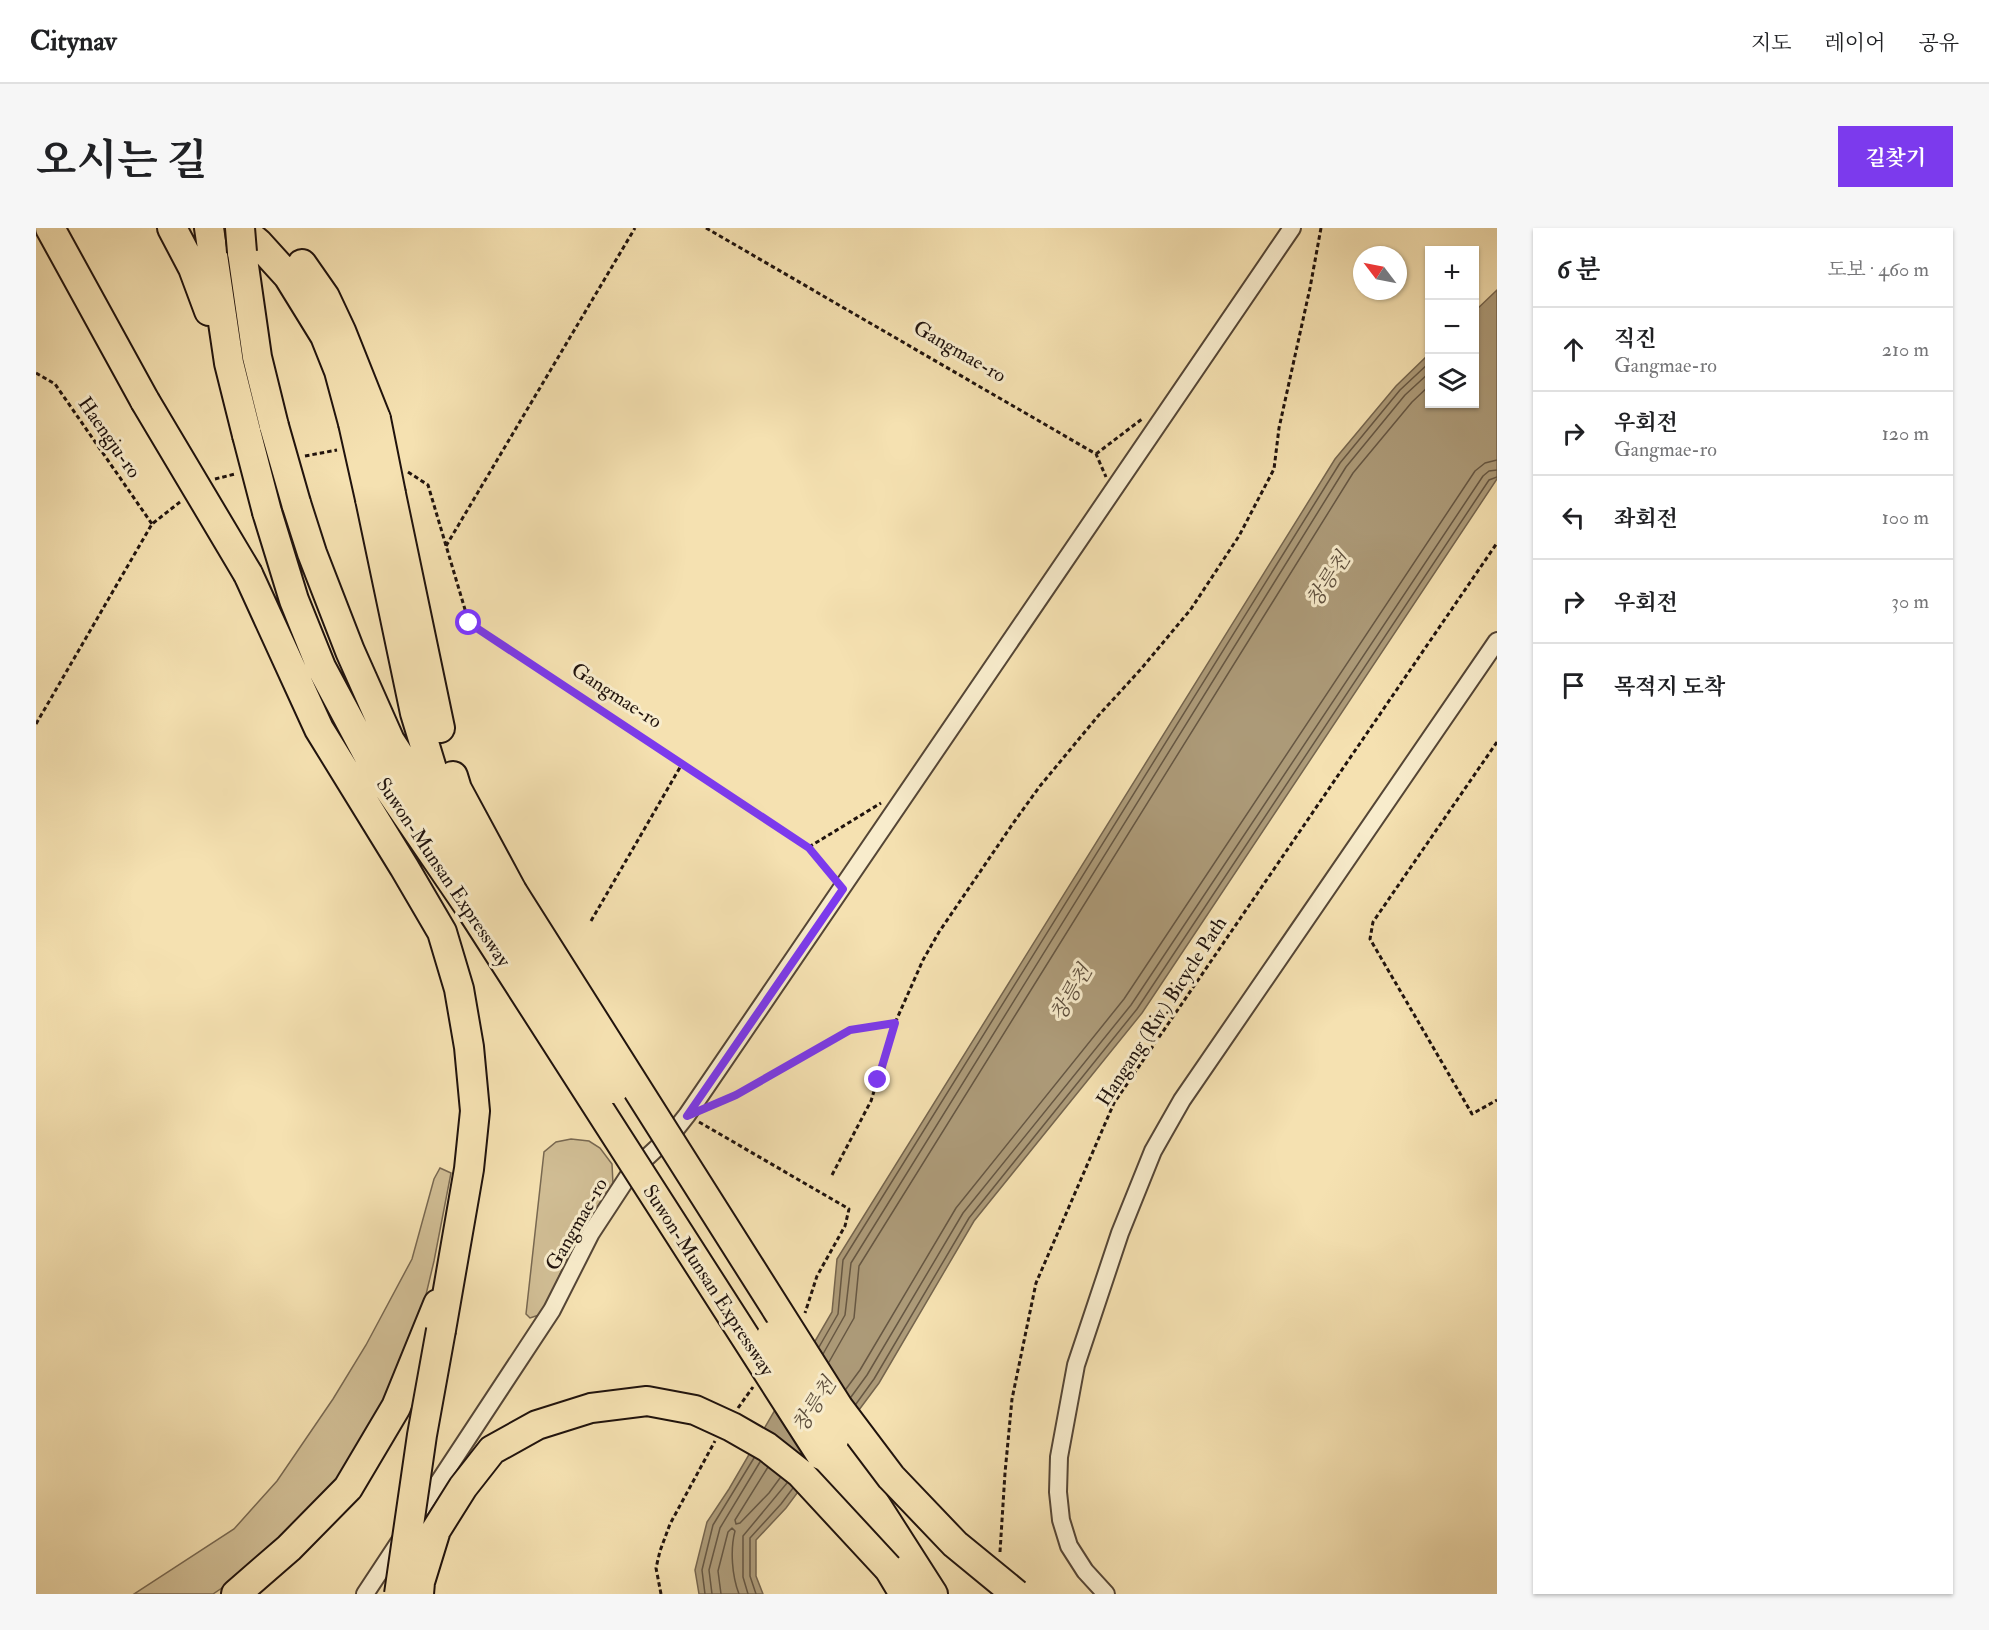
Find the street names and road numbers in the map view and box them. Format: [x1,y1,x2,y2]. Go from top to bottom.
street label: Gangmae-ro [909,315,1010,388]
street label: Haengju-ro [72,392,147,483]
street label: Gangmae-ro [567,657,667,734]
street label: Suwon-Munsan Expressway [370,773,517,973]
street label: Hangang (Riv.) Bicycle Path [1091,911,1232,1111]
street label: Gangmae-ro [540,1174,613,1275]
street label: Suwon-Munsan Expressway [637,1180,780,1382]

